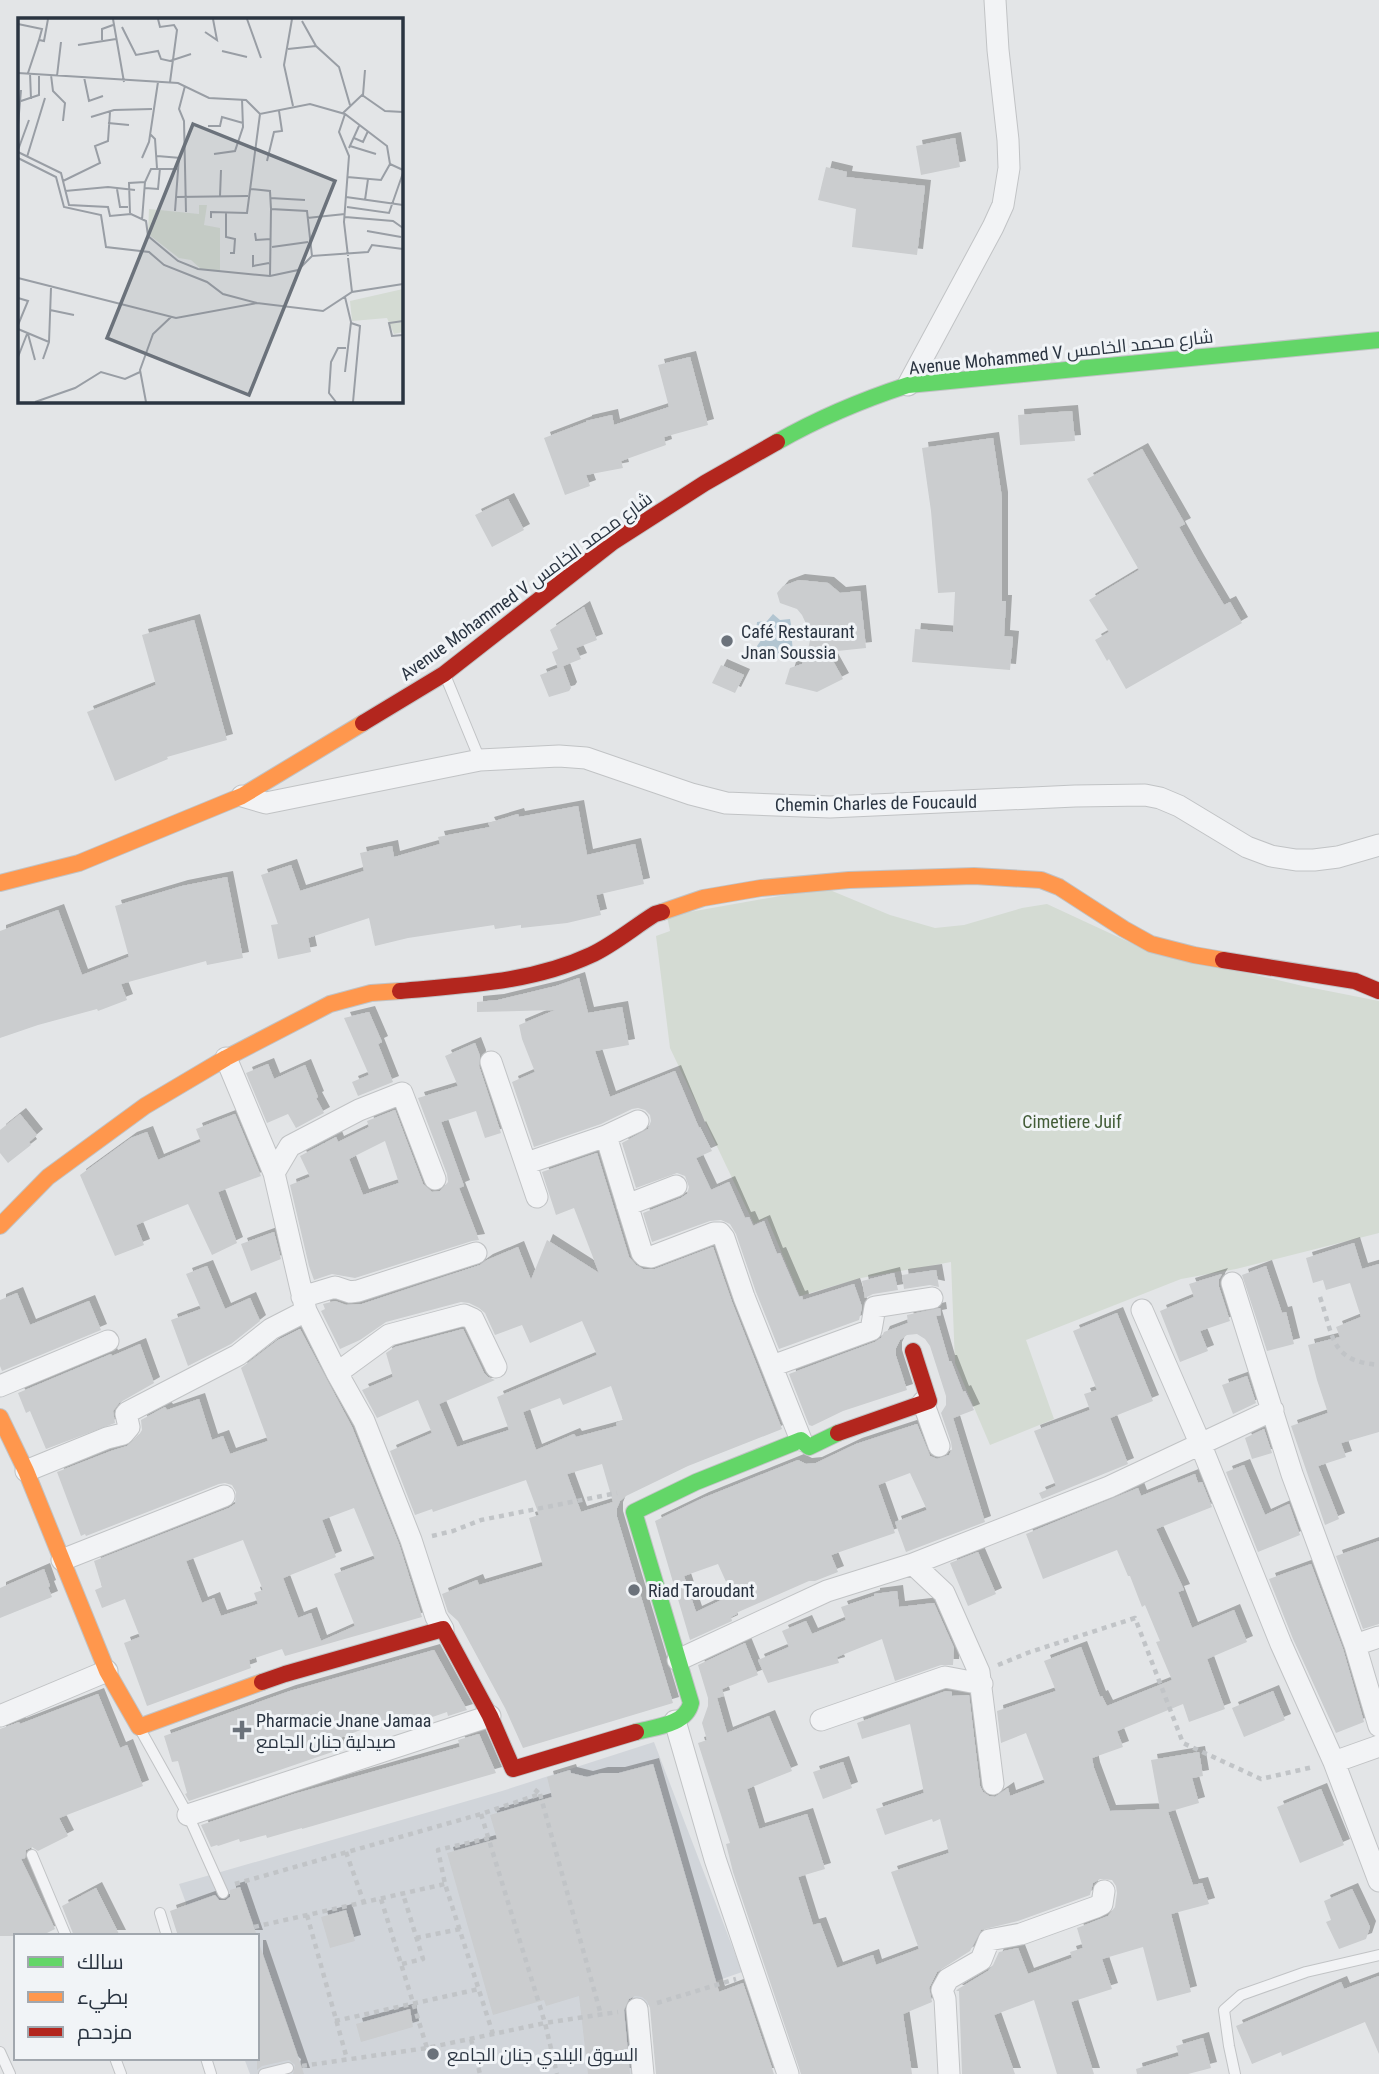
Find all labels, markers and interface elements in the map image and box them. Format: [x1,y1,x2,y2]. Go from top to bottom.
inset map [18,18,402,402]
street label: Avenue Mohammed V شارع محمد الخامس [908,326,1214,380]
street label: Avenue Mohammed V شارع محمد الخامس [396,488,657,686]
place label: Café Restaurant Jnan Soussia [741,621,855,663]
marker: Café Restaurant Jnan Soussia [719,633,735,649]
street label: Chemin Charles de Foucauld [775,791,977,815]
park label: Cimetiere Juif [1022,1111,1122,1132]
place label: Riad Taroudant [648,1580,755,1601]
marker: Riad Taroudant [626,1582,642,1598]
place label: Pharmacie Jnane Jamaa صيدلية جنان الجامع [256,1710,431,1754]
marker: Pharmacie Jnane Jamaa صيدلية جنان الجامع [234,1722,250,1738]
legend [14,1934,259,2060]
text: سالك [77,1950,124,1974]
text: بطيء [77,1985,128,2013]
text: مزدحم [77,2020,132,2046]
place label: السوق البلدي جنان الجامع [447,2044,638,2069]
marker: السوق البلدي جنان الجامع [425,2046,441,2062]

